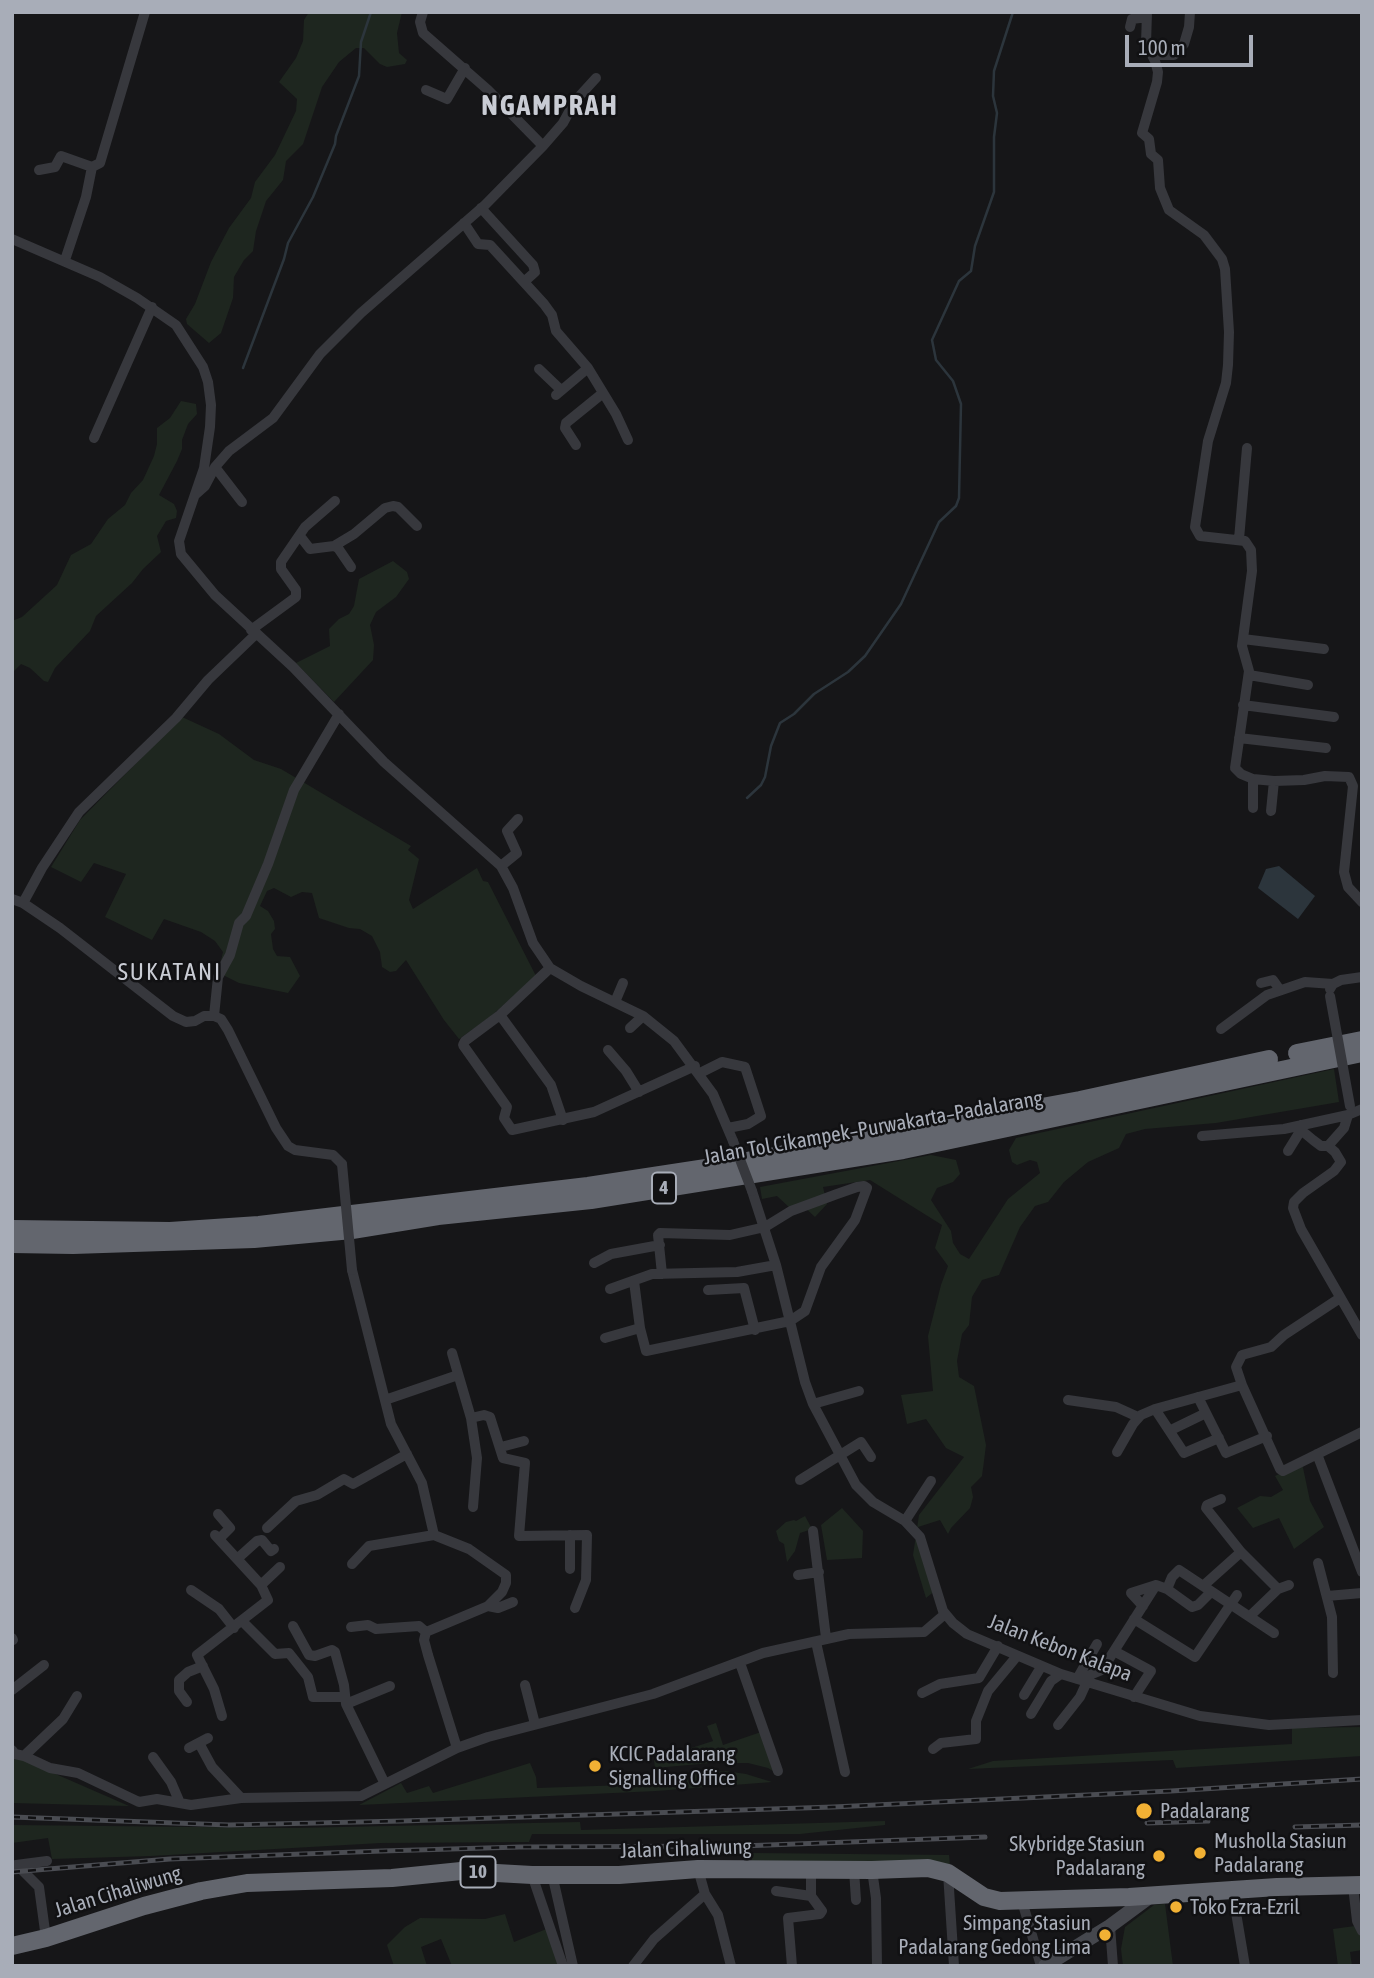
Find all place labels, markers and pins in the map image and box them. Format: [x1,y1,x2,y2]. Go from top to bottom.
place label: KCIC Padalarang Signalling Office [609,1741,735,1791]
marker: KCIC Padalarang Signalling Office [587,1758,603,1774]
place label: Padalarang [1160,1798,1249,1824]
marker: Padalarang [1134,1801,1154,1821]
place label: Musholla Stasiun Padalarang [1214,1828,1347,1878]
place label: Skybridge Stasiun Padalarang [1009,1831,1145,1881]
marker: Musholla Stasiun Padalarang [1192,1845,1208,1861]
marker: Skybridge Stasiun Padalarang [1151,1848,1167,1864]
place label: Toko Ezra-Ezril [1190,1894,1300,1920]
marker: Toko Ezra-Ezril [1168,1899,1184,1915]
place label: Simpang Stasiun Padalarang Gedong Lima [898,1910,1091,1960]
marker: Simpang Stasiun Padalarang Gedong Lima [1097,1927,1113,1943]

